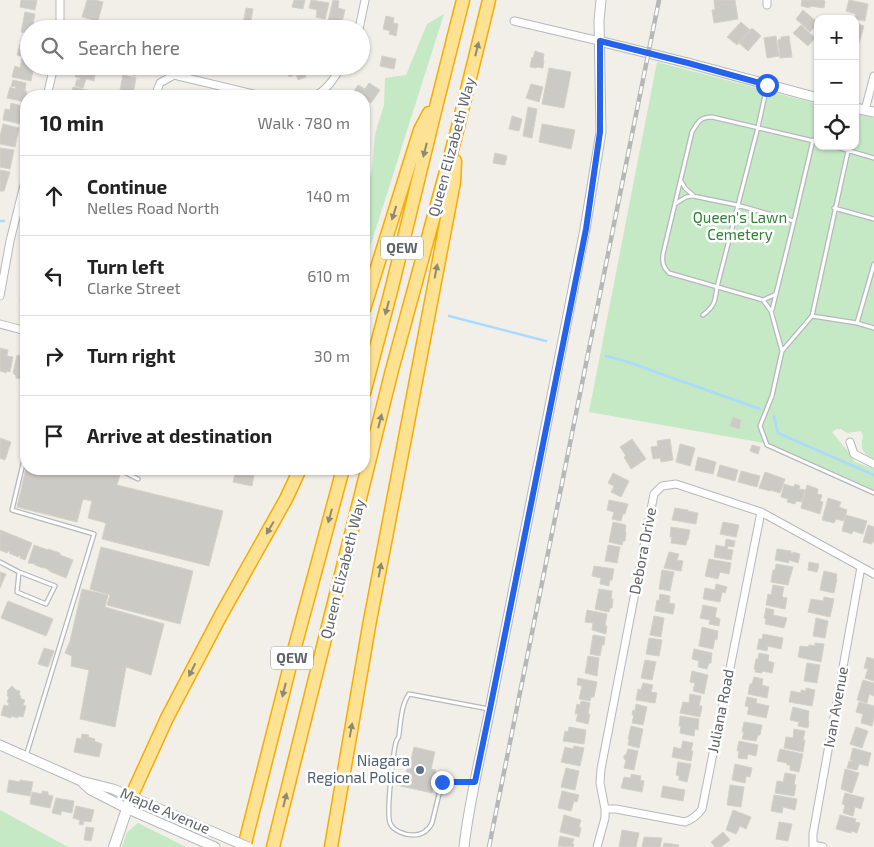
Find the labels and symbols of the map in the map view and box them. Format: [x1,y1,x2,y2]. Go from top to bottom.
one-way arrow [473,42,481,57]
route start [756,74,779,97]
street label: Queen Elizabeth Way [424,75,479,219]
one-way arrow [421,143,429,158]
one-way arrow [390,206,398,221]
park label: Queen's Lawn Cemetery [693,208,787,243]
road number: QEW [381,237,423,260]
one-way arrow [433,262,441,278]
one-way arrow [382,301,390,316]
one-way arrow [376,414,384,429]
street label: Queen Elizabeth Way [316,497,369,641]
street label: Debora Drive [625,506,659,596]
one-way arrow [326,508,334,523]
one-way arrow [266,520,274,535]
one-way arrow [376,562,384,578]
road number: QEW [271,646,313,670]
one-way arrow [188,663,196,677]
street label: Ivan Avenue [819,665,851,749]
street label: Juliana Road [703,667,737,754]
one-way arrow [280,682,288,697]
one-way arrow [348,722,356,738]
place label: Niagara Regional Police [307,751,410,786]
marker: Niagara Regional Police [414,764,426,776]
route end [431,771,454,794]
street label: Maple Avenue [118,783,213,837]
one-way arrow [281,792,289,807]

